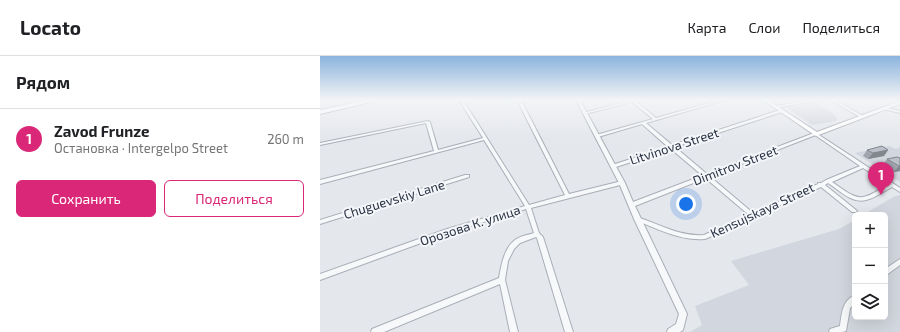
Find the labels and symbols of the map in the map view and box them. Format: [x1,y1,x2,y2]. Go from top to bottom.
street label: Litvinova Street [627,124,721,168]
street label: Dimitrov Street [690,141,780,188]
pin: 1 [868,162,894,195]
street label: Chuguevskiy Lane [341,176,447,222]
street label: Kensujskaya Street [708,179,816,241]
your location [676,194,696,214]
street label: Орозова К. улица [418,201,522,249]

